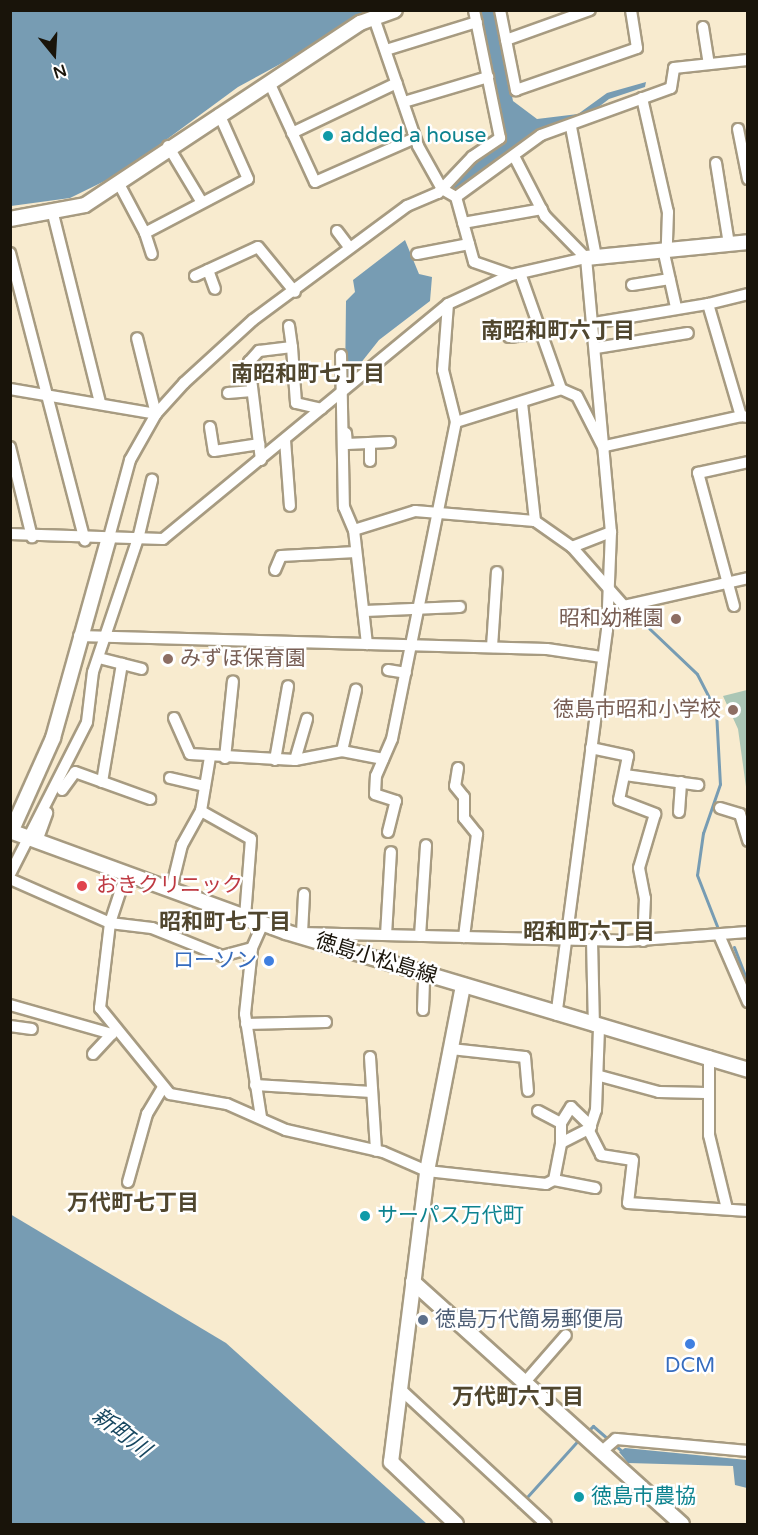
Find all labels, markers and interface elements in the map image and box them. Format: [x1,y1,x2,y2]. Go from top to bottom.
north arrow [24,24,84,84]
text: N [50,60,69,83]
place label: added a house [340,123,486,149]
marker: added a house [321,129,335,143]
district label: 南昭和町六丁目 [481,319,635,345]
district label: 南昭和町七丁目 [231,362,385,388]
place label: 昭和幼稚園 [559,606,664,632]
marker: 昭和幼稚園 [669,612,683,626]
place label: みずほ保育園 [180,646,306,672]
marker: みずほ保育園 [161,652,175,666]
place label: 徳島市昭和小学校 [553,697,721,723]
marker: 徳島市昭和小学校 [726,703,740,717]
place label: おきクリニック [96,873,243,899]
marker: おきクリニック [73,877,91,895]
district label: 昭和町七丁目 [159,910,291,936]
district label: 昭和町六丁目 [523,920,655,946]
street label: 徳島小松島線 [312,929,440,989]
place label: ローソン [173,948,257,974]
marker: ローソン [262,954,276,968]
district label: 万代町七丁目 [67,1191,199,1217]
place label: サーパス万代町 [377,1203,524,1229]
marker: サーパス万代町 [358,1209,372,1223]
place label: 徳島万代簡易郵便局 [435,1307,624,1333]
marker: 徳島万代簡易郵便局 [416,1313,430,1327]
marker: DCM [683,1337,697,1351]
place label: DCM [665,1353,715,1379]
district label: 万代町六丁目 [452,1385,584,1411]
water label: 新町川 [87,1403,155,1463]
place label: 徳島市農協 [591,1484,696,1510]
marker: 徳島市農協 [572,1490,586,1504]

